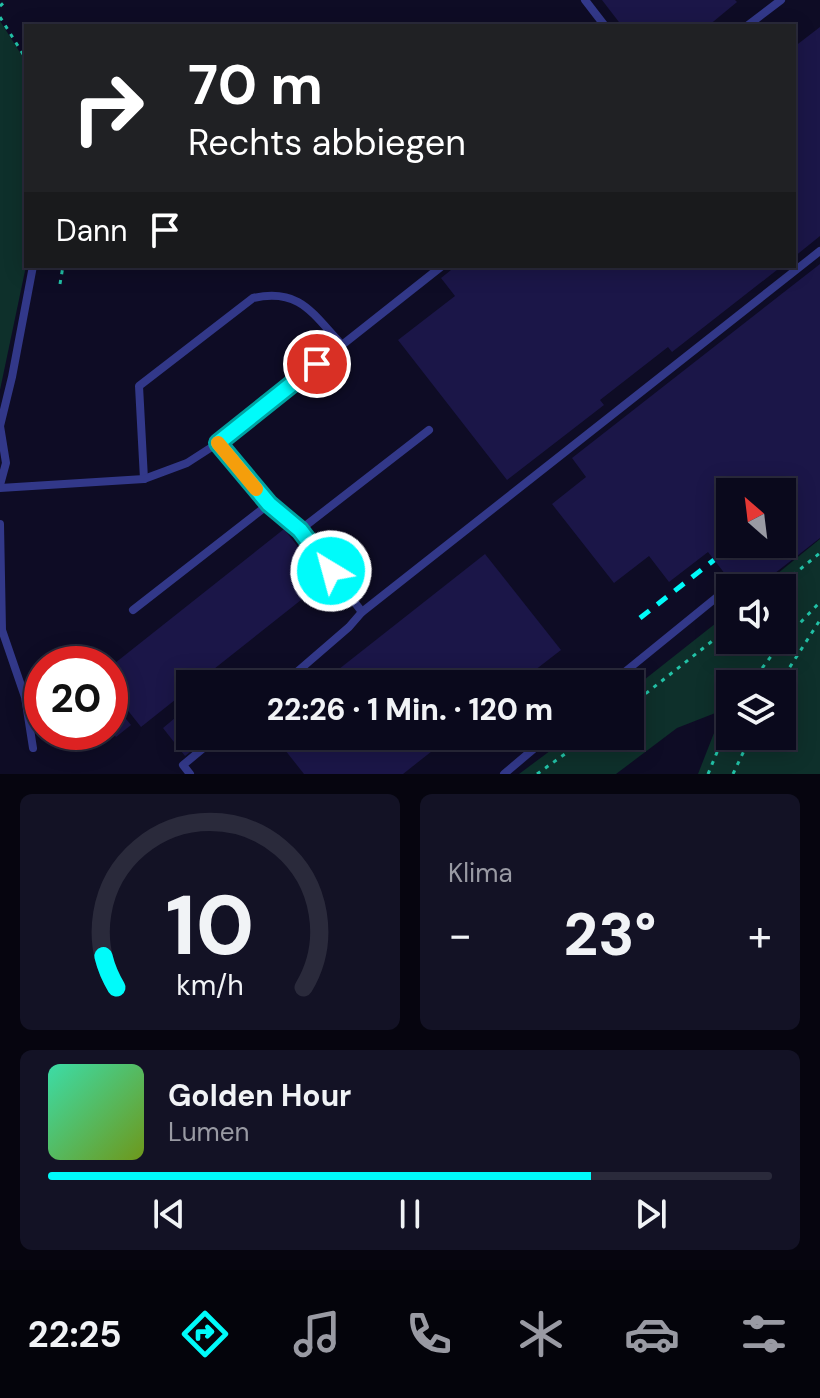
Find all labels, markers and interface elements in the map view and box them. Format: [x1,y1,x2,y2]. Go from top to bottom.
text: 70 m [188,48,323,121]
icon: right [56,56,160,160]
text: Rechts abbiegen [188,119,466,166]
icon: arrive [143,208,187,252]
text: Dann [56,211,127,250]
pin [283,330,351,398]
icon: arrive [295,342,339,386]
north arrow [716,478,796,558]
map controls [716,478,796,750]
position arrow [289,529,373,613]
button: sound [716,574,796,654]
speed limit sign: 20 [24,646,128,750]
button: layers [716,670,796,750]
text: 22:26 · 1 Min. · 120 m [267,690,553,729]
text: Klima [448,856,513,890]
text: 10 [166,871,254,980]
text: 23° [564,895,656,974]
text: − [448,906,472,964]
text: + [748,906,772,964]
text: km/h [176,967,244,1004]
text: Golden Hour [168,1076,351,1115]
text: Lumen [168,1115,249,1149]
icon: previous [147,1192,191,1236]
icon: pause [388,1192,432,1236]
icon: next [629,1192,673,1236]
icon: directions [177,1306,233,1362]
icon: music [289,1306,345,1362]
icon: phone [401,1306,457,1362]
icon: climate [513,1306,569,1362]
icon: car [624,1306,680,1362]
icon: filters [736,1306,792,1362]
text: 22:25 [28,1311,122,1358]

